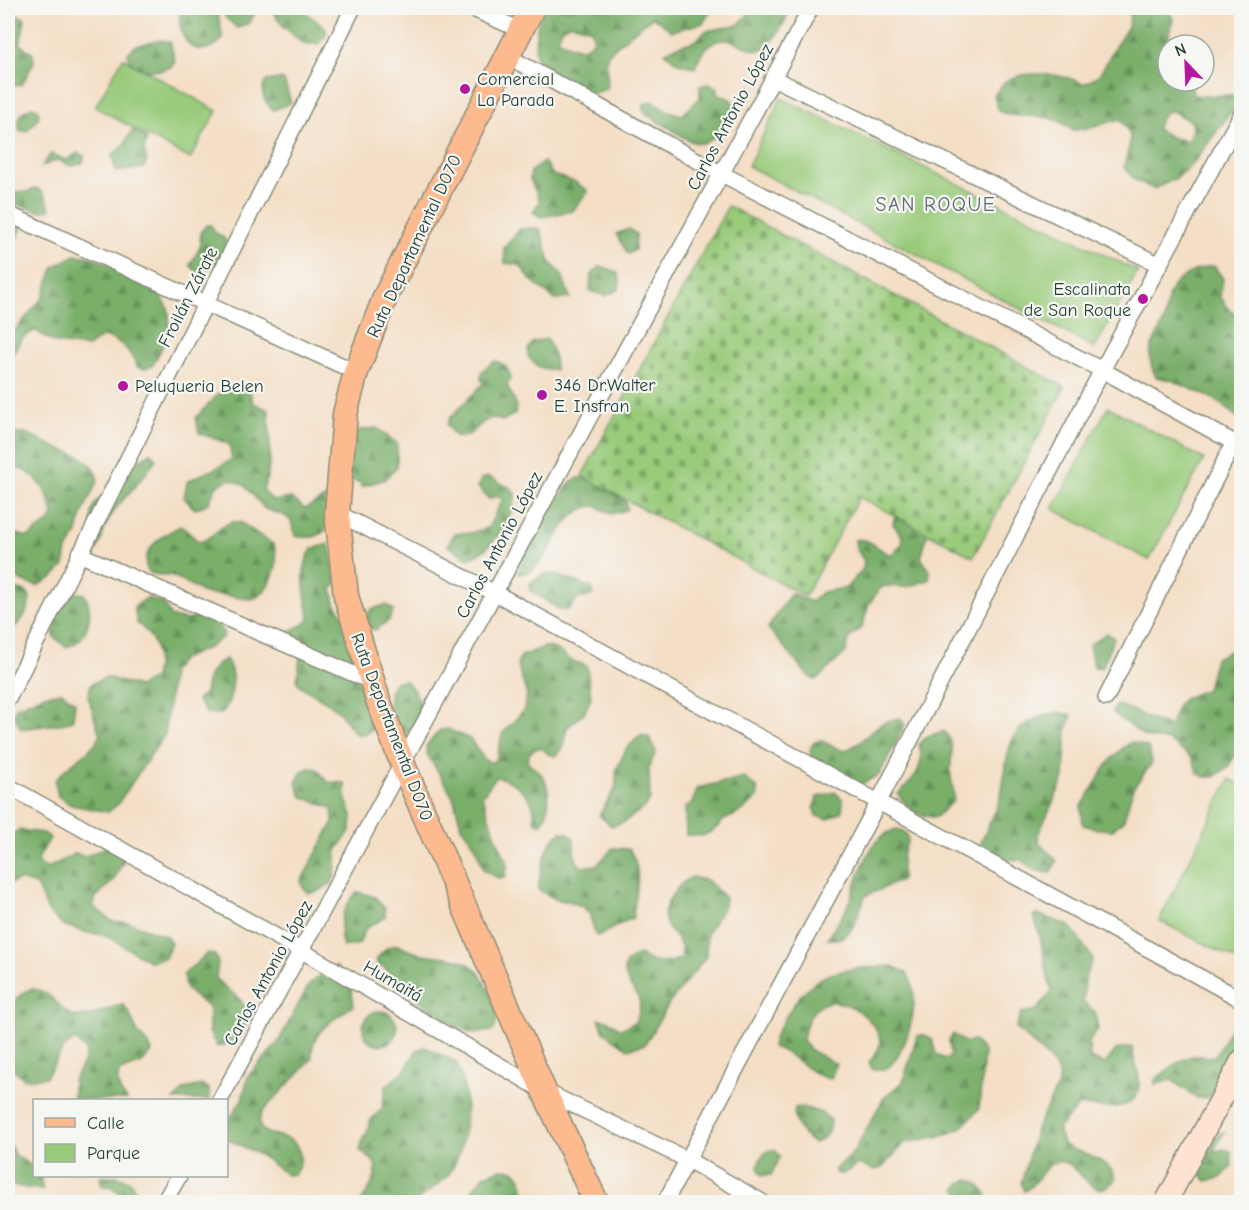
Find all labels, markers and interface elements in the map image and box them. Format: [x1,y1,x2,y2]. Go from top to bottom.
north arrow [1156,33,1216,93]
street label: Carlos Antonio López [683,40,778,194]
text: N [1172,40,1189,60]
place label: Comercial La Parada [477,69,555,111]
marker: Comercial La Parada [458,82,472,96]
street label: Ruta Departamental D070 [363,151,466,341]
district label: SAN ROQUE [876,193,996,216]
street label: Froilán Zárate [154,244,223,351]
place label: Escalinata de San Roque [1024,279,1131,321]
marker: Escalinata de San Roque [1136,292,1150,306]
place label: 346 Dr.Walter E. Insfran [554,375,656,417]
place label: Peluqueria Belen [135,376,264,397]
marker: Peluqueria Belen [116,379,130,393]
marker: 346 Dr.Walter E. Insfran [535,388,549,402]
street label: Carlos Antonio López [452,468,547,622]
street label: Ruta Departamental D070 [346,630,437,824]
street label: Carlos Antonio López [220,897,317,1050]
street label: Humaitá [360,956,426,1007]
legend [33,1099,228,1177]
text: Calle [87,1113,124,1134]
text: Parque [87,1143,140,1164]

